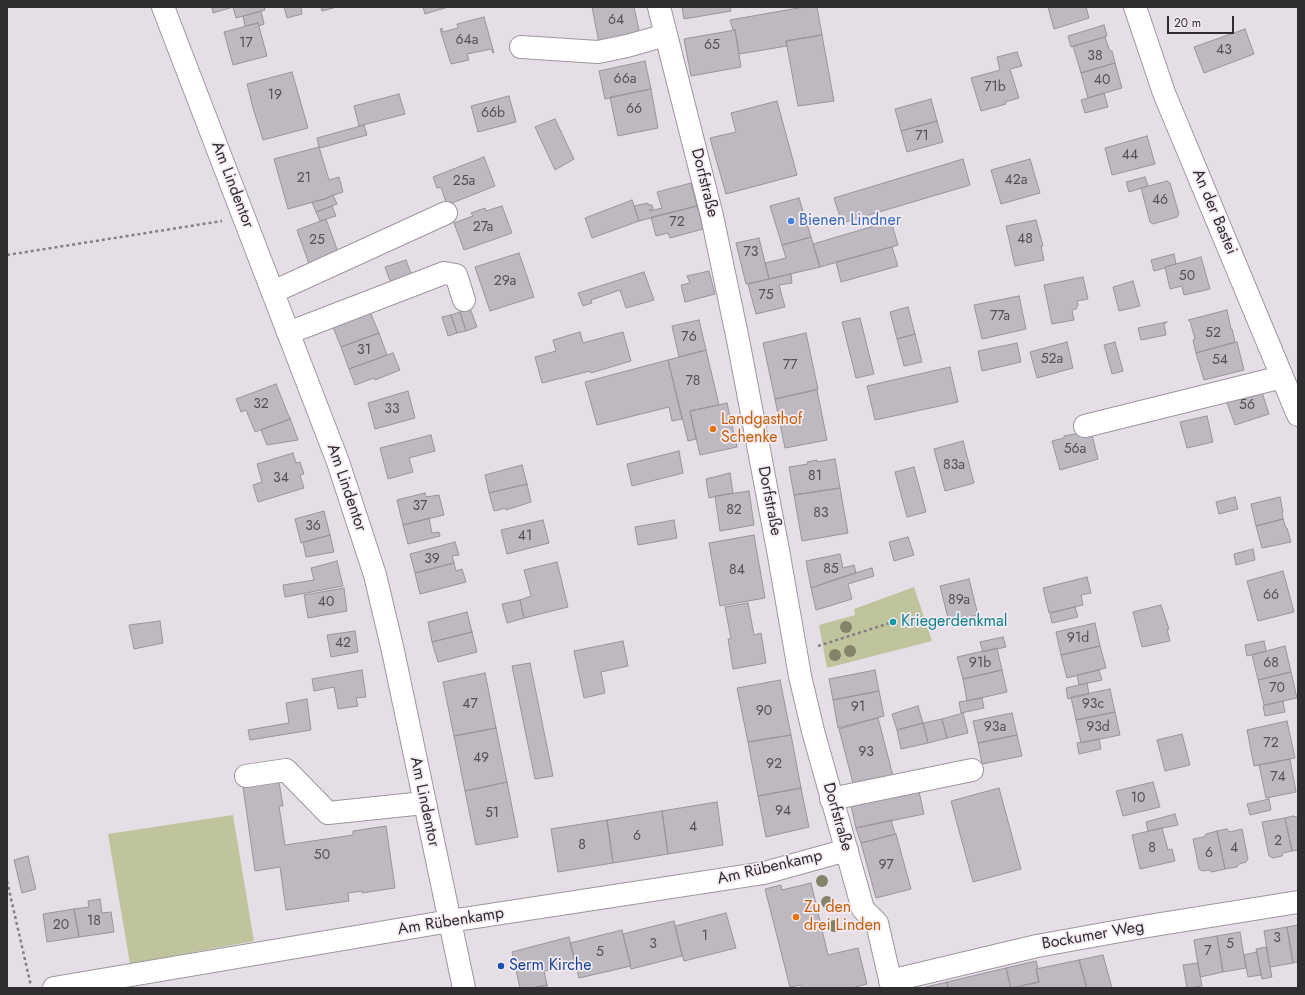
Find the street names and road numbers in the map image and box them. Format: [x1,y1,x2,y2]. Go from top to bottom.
street label: Am Lindentor [207,139,257,231]
street label: Dorfstraße [686,147,722,219]
street label: An der Bastei [1187,166,1241,258]
street label: Am Lindentor [322,442,370,534]
street label: Dorfstraße [753,465,785,537]
street label: Am Lindentor [405,755,443,849]
street label: Dorfstraße [818,781,856,853]
street label: Am Rübenkamp [716,847,824,889]
street label: Am Rübenkamp [397,904,505,940]
street label: Bockumer Weg [1040,918,1146,954]

